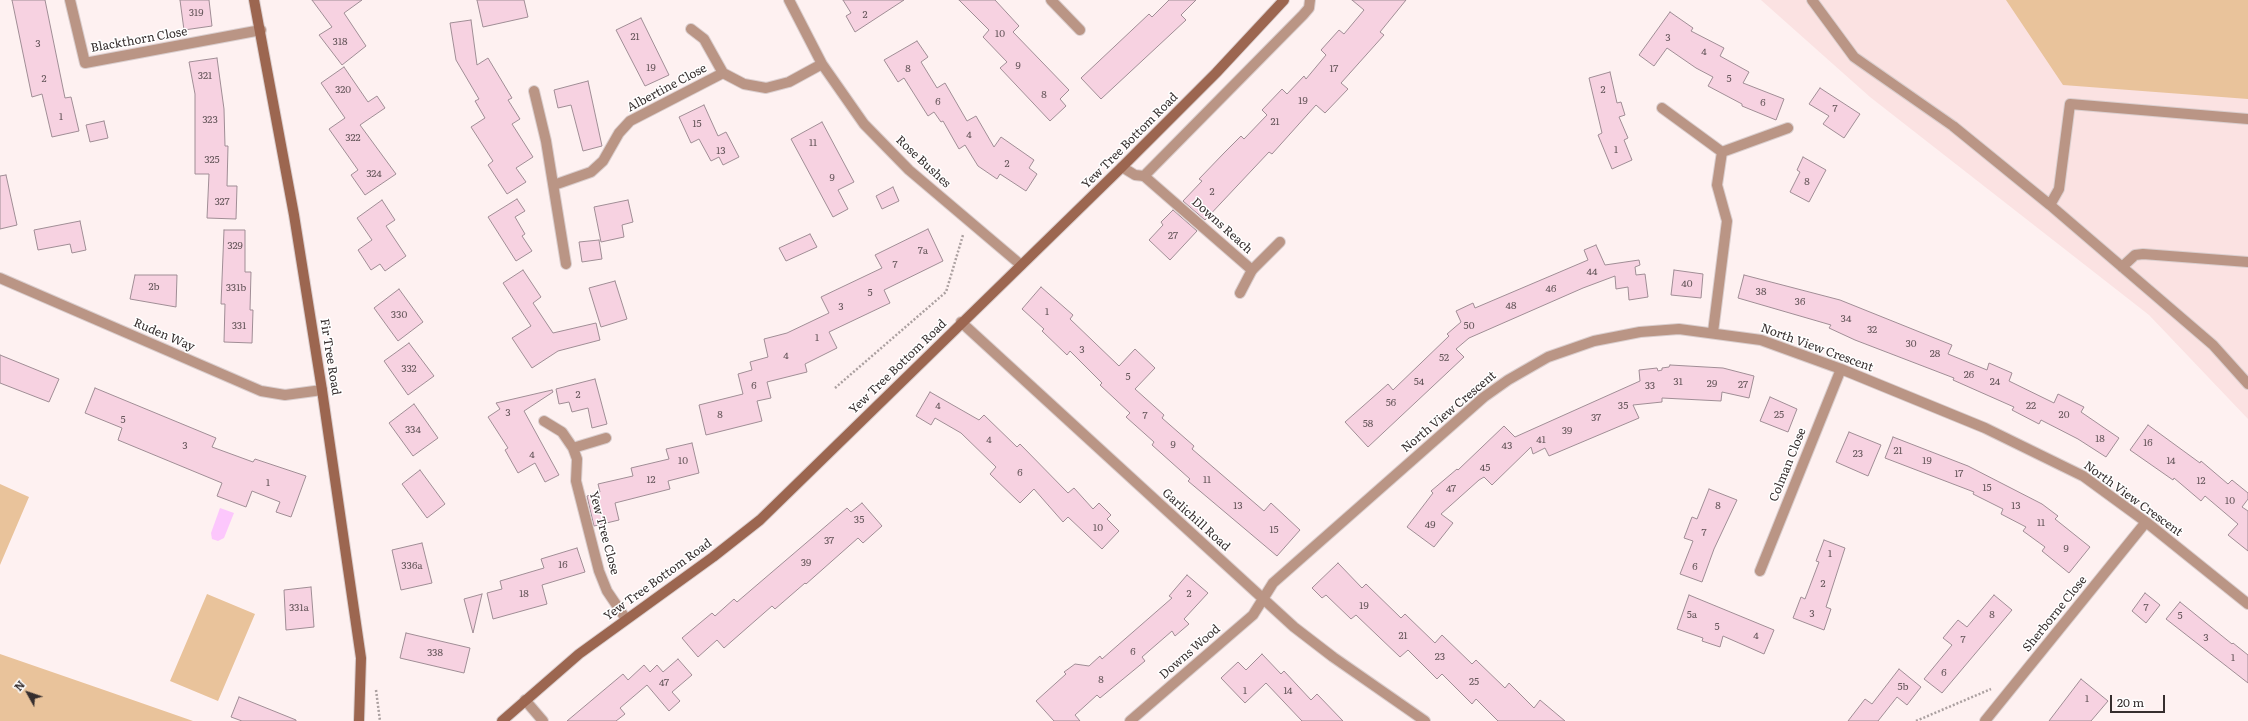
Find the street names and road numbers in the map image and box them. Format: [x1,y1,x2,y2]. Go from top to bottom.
street label: Blackthorn Close [90,24,188,56]
street label: Albertine Close [625,61,709,115]
street label: Yew Tree Bottom Road [1079,90,1181,192]
street label: Rose Bushes [893,133,953,191]
street label: Downs Reach [1189,195,1255,257]
street label: Ruden Way [131,316,197,354]
street label: Yew Tree Bottom Road [846,317,950,417]
street label: Fir Tree Road [317,318,343,396]
street label: North View Crescent [1759,321,1875,375]
street label: North View Crescent [1399,368,1499,456]
street label: Colman Close [1767,426,1809,504]
street label: North View Crescent [2081,458,2185,540]
street label: Garlichill Road [1159,486,1233,554]
street label: Yew Tree Close [586,490,622,576]
street label: Yew Tree Bottom Road [601,536,715,624]
street label: Sherborne Close [2020,573,2090,655]
street label: Downs Wood [1157,622,1223,682]

